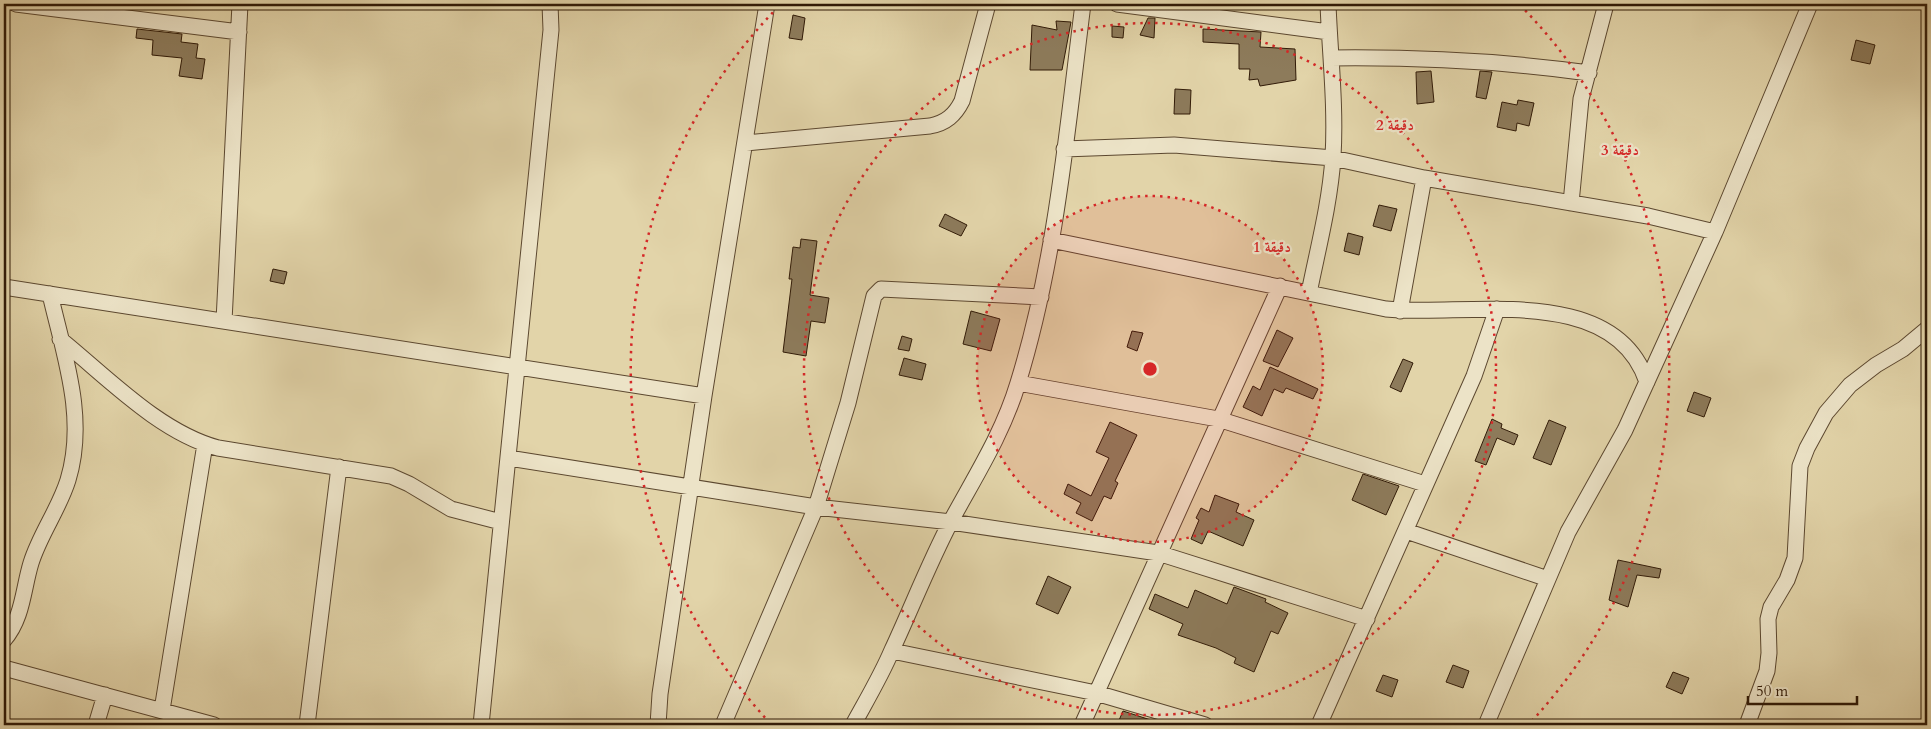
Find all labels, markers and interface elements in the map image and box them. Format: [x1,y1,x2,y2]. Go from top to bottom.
text: 2 دقيقة [1376,115,1414,135]
text: 3 دقيقة [1601,140,1639,160]
text: 1 دقيقة [1253,237,1291,257]
centre of rings [1141,360,1159,378]
scale bar [1748,674,1857,706]
text: 50 m [1756,681,1788,701]

